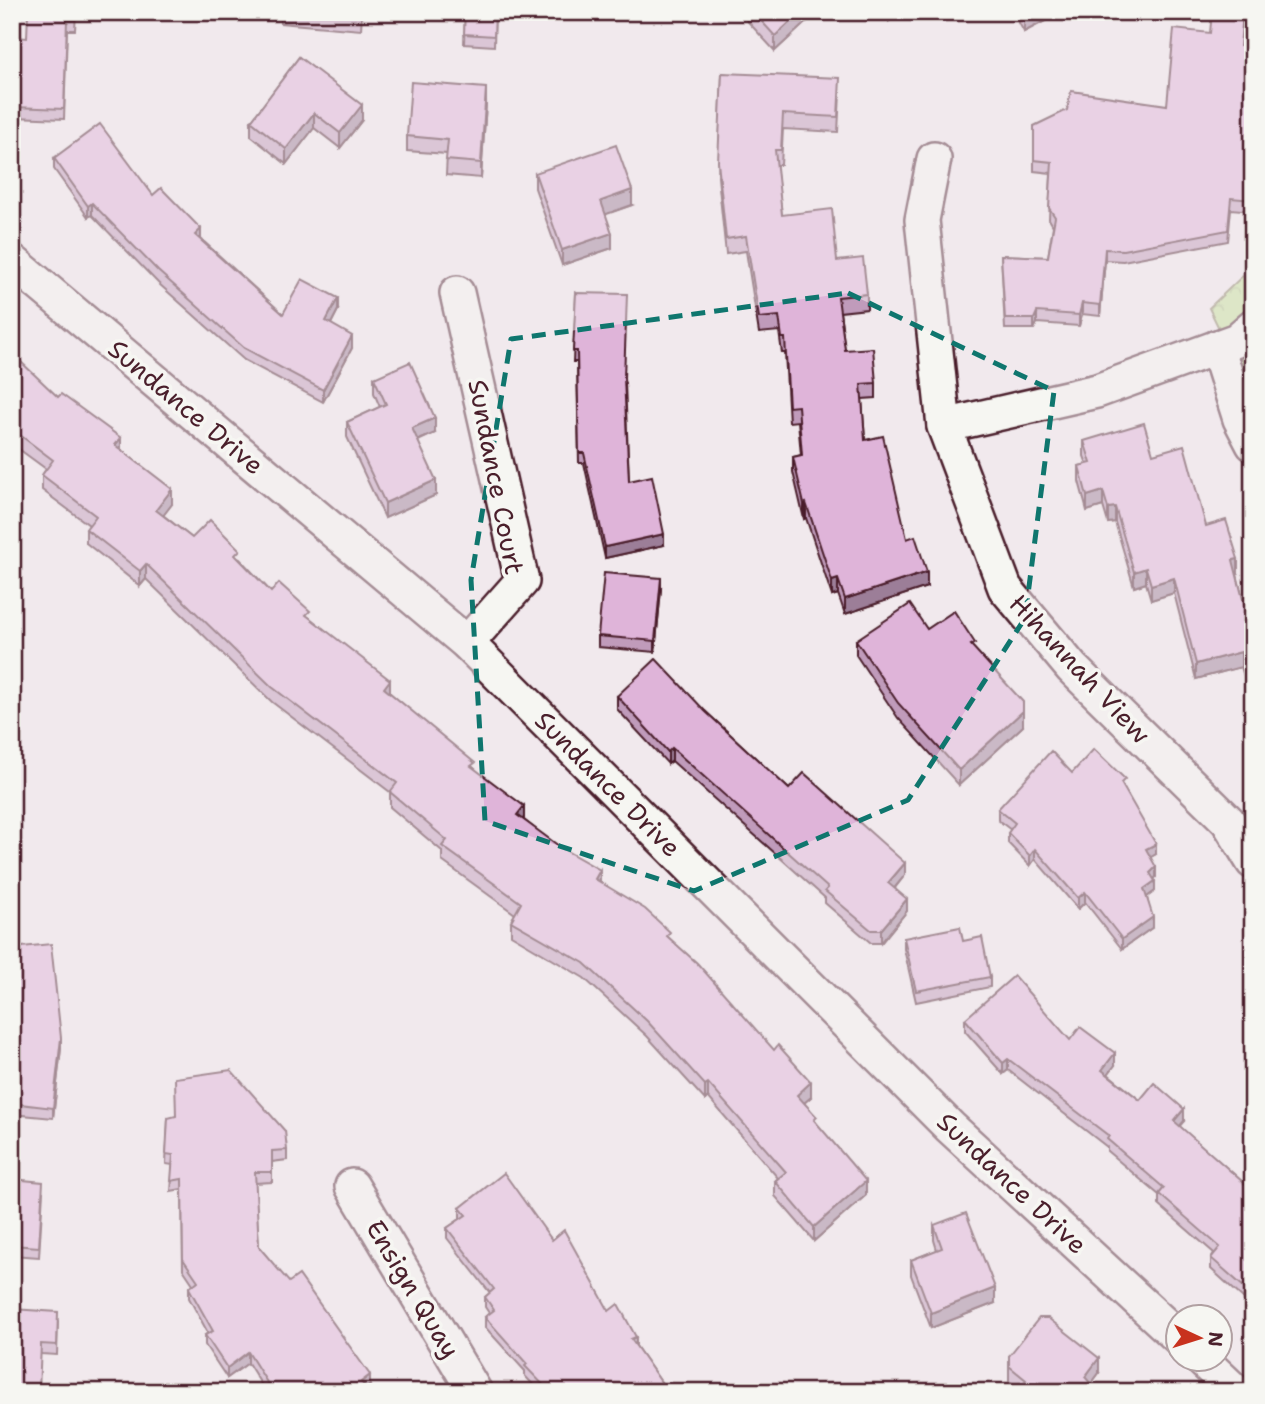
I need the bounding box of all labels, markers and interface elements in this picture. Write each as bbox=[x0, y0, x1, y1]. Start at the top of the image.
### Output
street label: Sundance Drive bbox=[101, 331, 272, 482]
street label: Sundance Court bbox=[460, 376, 533, 577]
street label: Hihannah View bbox=[1002, 586, 1159, 751]
street label: Sundance Drive bbox=[528, 703, 689, 864]
street label: Sundance Drive bbox=[930, 1104, 1095, 1261]
street label: Ensign Quay bbox=[358, 1213, 469, 1364]
north arrow bbox=[1164, 1302, 1234, 1372]
text: N bbox=[1202, 1331, 1228, 1348]

